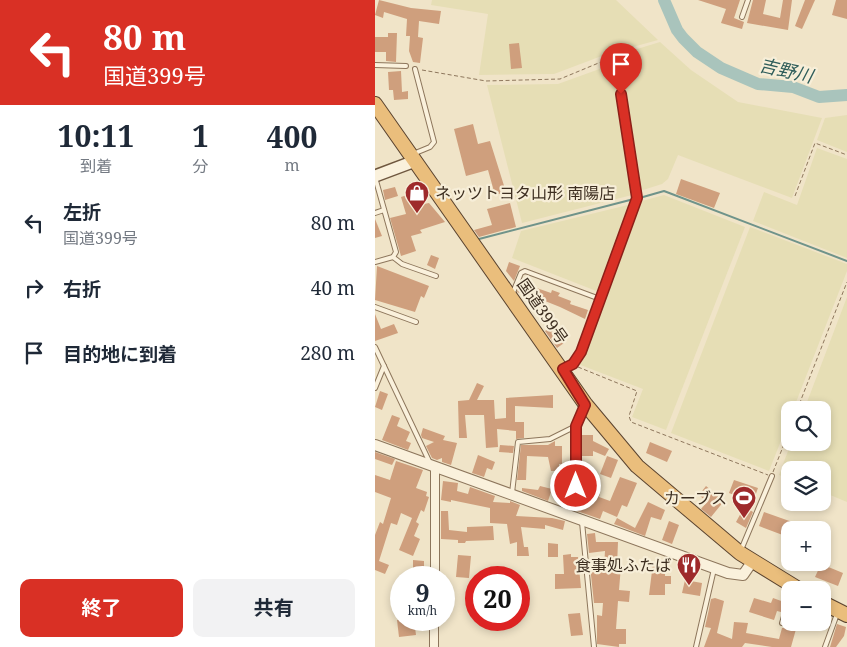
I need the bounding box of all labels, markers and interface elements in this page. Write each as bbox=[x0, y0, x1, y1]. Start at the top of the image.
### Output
text: 80 m bbox=[103, 13, 186, 60]
icon: left bbox=[20, 20, 85, 85]
pin bbox=[600, 43, 642, 94]
icon: arrive bbox=[607, 50, 635, 78]
water label: 吉野川 bbox=[757, 52, 817, 88]
text: 国道399号 bbox=[103, 60, 206, 90]
text: 10:11 bbox=[58, 115, 134, 156]
text: 1 bbox=[192, 115, 209, 156]
text: 400 bbox=[267, 116, 317, 157]
text: m bbox=[284, 154, 300, 176]
text: 到着 bbox=[80, 155, 112, 177]
text: 分 bbox=[193, 155, 209, 177]
shop icon: ネッツトヨタ山形 南陽店 bbox=[404, 180, 430, 214]
place label: ネッツトヨタ山形 南陽店 bbox=[435, 182, 615, 204]
text: 左折 bbox=[63, 199, 101, 225]
icon: left bbox=[20, 209, 48, 237]
text: 80 m bbox=[311, 210, 355, 236]
text: 国道399号 bbox=[63, 227, 138, 249]
icon: right bbox=[20, 274, 48, 302]
street label: 国道399号 bbox=[513, 274, 573, 348]
text: 40 m bbox=[311, 275, 355, 301]
text: 右折 bbox=[63, 276, 101, 302]
icon: arrive bbox=[20, 339, 48, 367]
text: 280 m bbox=[300, 340, 355, 366]
text: 目的地に到着 bbox=[63, 341, 177, 367]
map controls bbox=[781, 401, 831, 631]
button: search bbox=[781, 401, 831, 451]
position arrow bbox=[549, 459, 601, 511]
button: layers bbox=[781, 461, 831, 511]
sports icon: カーブス bbox=[731, 485, 757, 519]
place label: カーブス bbox=[664, 487, 727, 509]
button: + bbox=[781, 521, 831, 571]
restaurant icon: 食事処ふたば bbox=[676, 552, 702, 586]
place label: 食事処ふたば bbox=[575, 554, 671, 576]
speed limit sign: 20 bbox=[465, 566, 530, 631]
text: 9 bbox=[415, 575, 430, 609]
button: 終了 bbox=[20, 579, 183, 637]
button: 共有 bbox=[193, 579, 355, 637]
button: − bbox=[781, 581, 831, 631]
text: km/h bbox=[408, 602, 437, 619]

